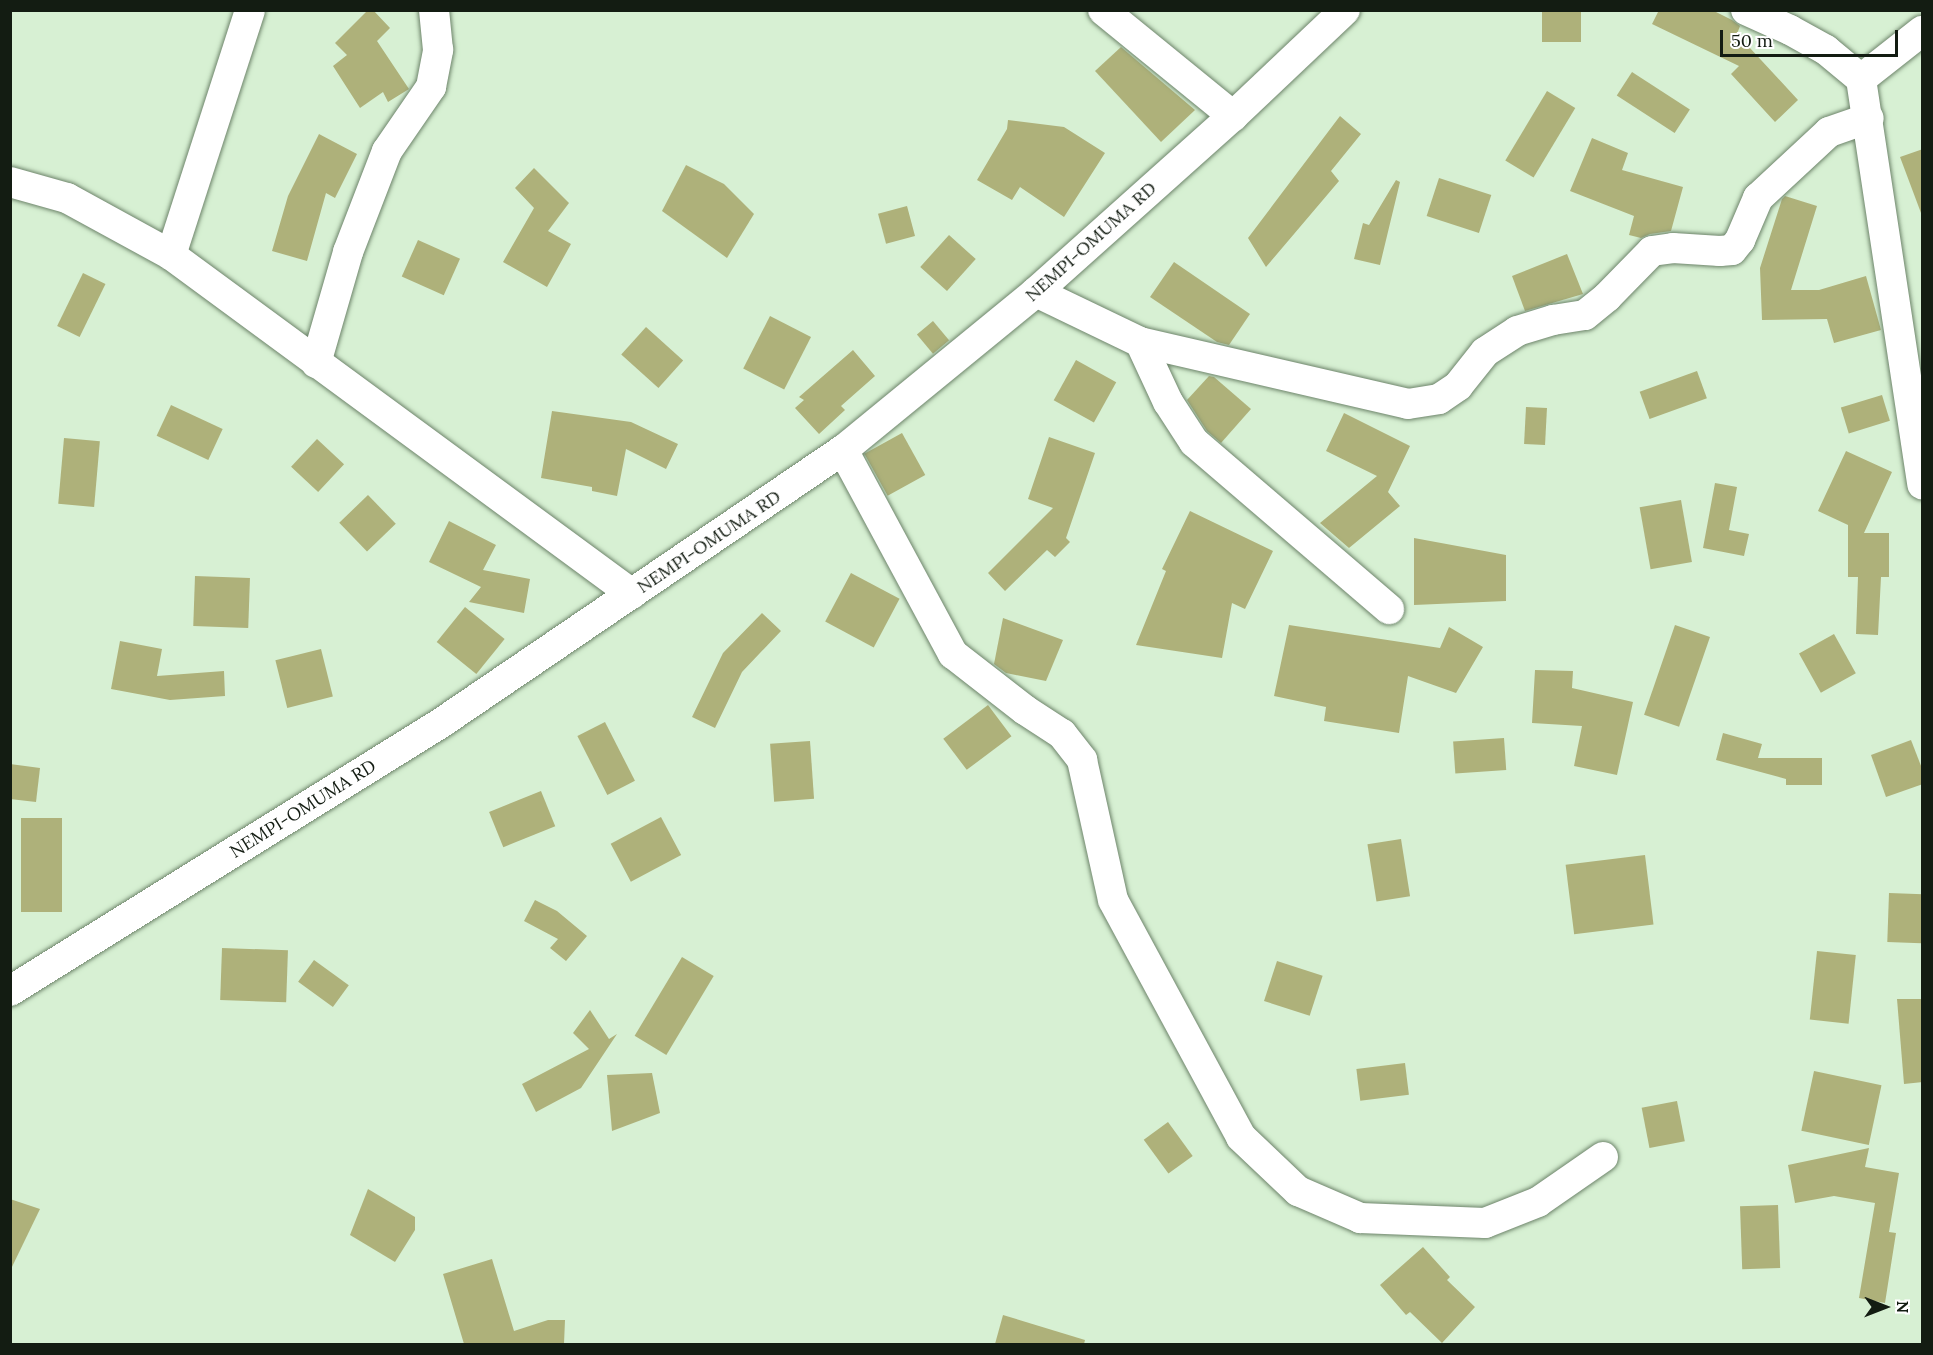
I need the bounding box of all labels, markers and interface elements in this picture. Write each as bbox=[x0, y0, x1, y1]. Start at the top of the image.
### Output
scale bar bbox=[1723, 18, 1902, 56]
text: 50 m bbox=[1731, 29, 1773, 52]
street label: NEMPI-OMUMA RD bbox=[1021, 178, 1161, 306]
street label: NEMPI-OMUMA RD bbox=[633, 486, 785, 598]
street label: NEMPI-OMUMA RD bbox=[226, 755, 380, 863]
north arrow bbox=[1855, 1277, 1915, 1337]
text: N bbox=[1893, 1301, 1913, 1313]

